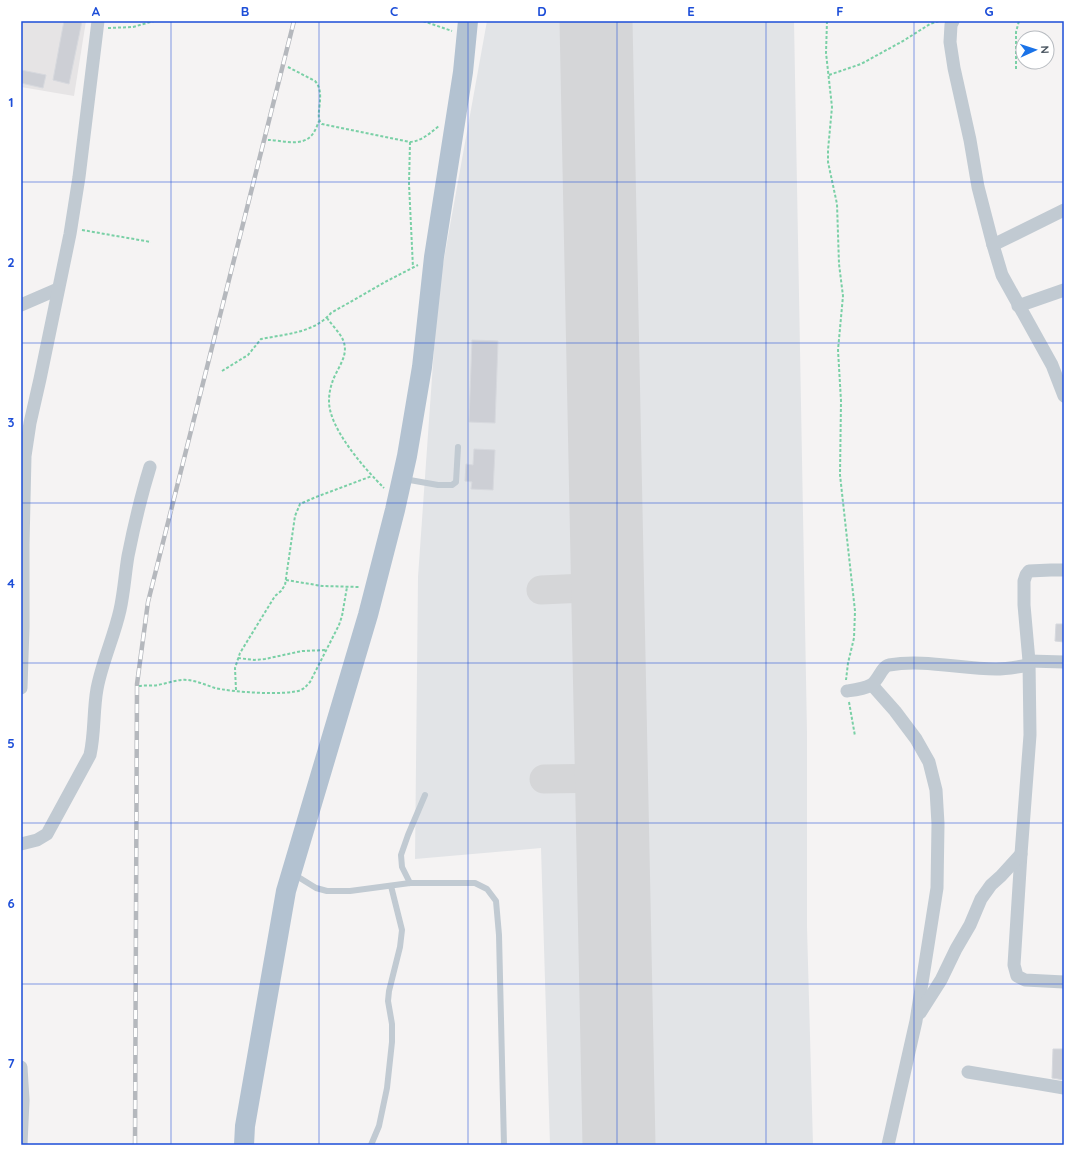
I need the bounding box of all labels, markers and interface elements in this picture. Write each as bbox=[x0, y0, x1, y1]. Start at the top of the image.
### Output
text: A bbox=[92, 3, 101, 19]
text: B bbox=[241, 3, 249, 19]
text: C bbox=[390, 3, 398, 19]
text: D bbox=[537, 3, 547, 19]
text: E bbox=[687, 3, 695, 19]
text: F bbox=[836, 3, 844, 19]
text: G bbox=[984, 3, 994, 19]
north arrow bbox=[1015, 30, 1055, 70]
text: N bbox=[1038, 45, 1052, 54]
text: 1 bbox=[8, 94, 14, 110]
text: 2 bbox=[7, 254, 15, 270]
text: 3 bbox=[8, 414, 15, 430]
text: 4 bbox=[7, 575, 15, 591]
text: 5 bbox=[7, 735, 15, 751]
text: 6 bbox=[7, 895, 15, 911]
text: 7 bbox=[7, 1055, 15, 1071]

